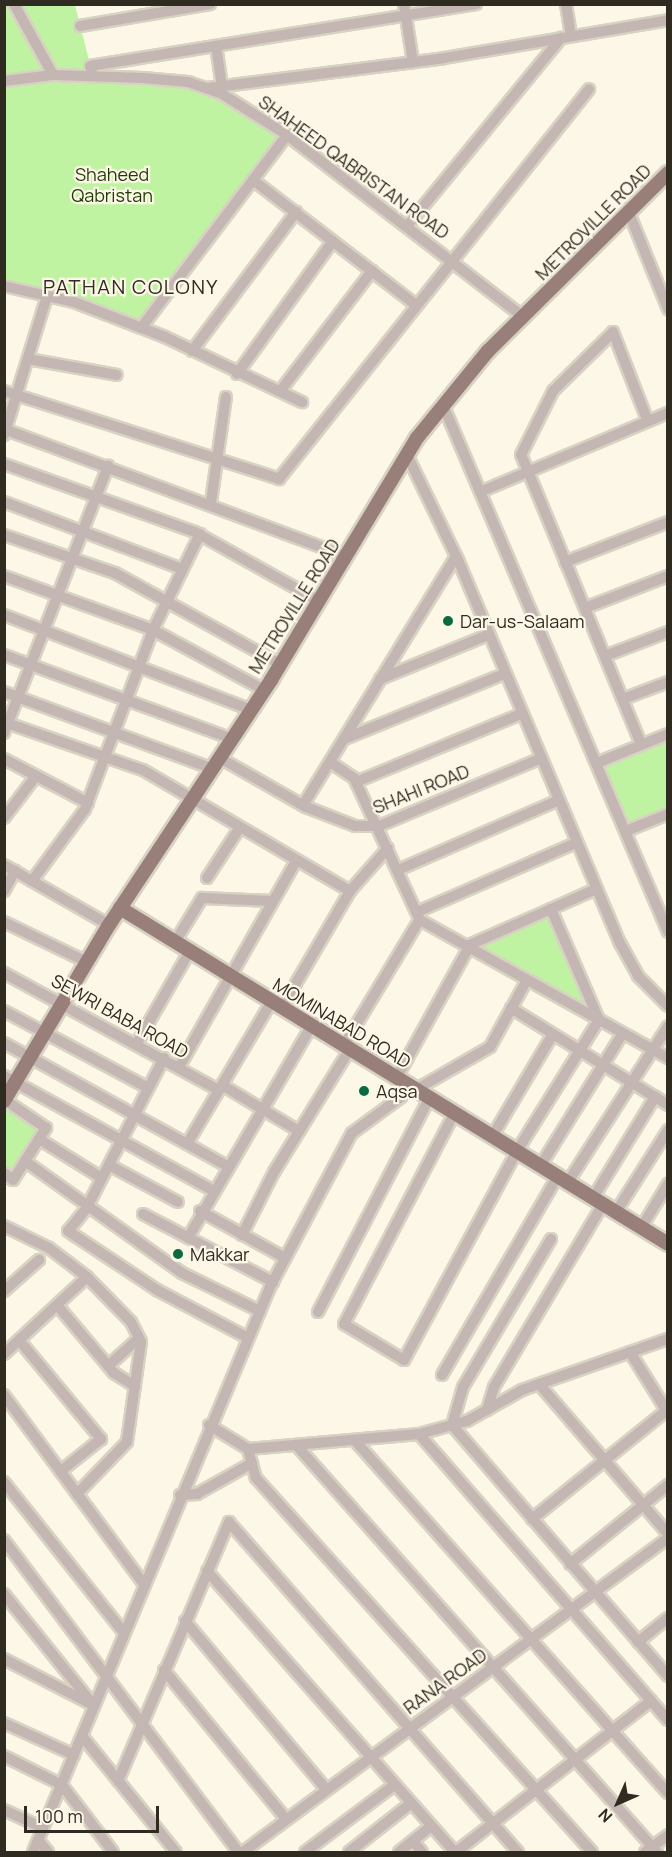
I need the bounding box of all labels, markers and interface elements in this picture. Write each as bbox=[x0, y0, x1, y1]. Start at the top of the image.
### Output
street label: SHAHEED QABRISTAN ROAD bbox=[254, 91, 454, 243]
street label: METROVILLE ROAD bbox=[531, 160, 655, 284]
park label: Shaheed Qabristan bbox=[71, 164, 153, 207]
district label: PATHAN COLONY bbox=[43, 274, 219, 298]
street label: METROVILLE ROAD bbox=[244, 535, 344, 677]
place label: Dar-us-Salaam bbox=[460, 610, 584, 632]
marker: Dar-us-Salaam bbox=[441, 614, 455, 628]
street label: SHAHI ROAD bbox=[369, 760, 473, 818]
street label: SEWRI BABA ROAD bbox=[48, 969, 192, 1063]
street label: MOMINABAD ROAD bbox=[269, 973, 415, 1073]
place label: Aqsa bbox=[376, 1080, 418, 1102]
marker: Aqsa bbox=[357, 1084, 371, 1098]
place label: Makkar bbox=[190, 1243, 249, 1265]
marker: Makkar bbox=[171, 1247, 185, 1261]
street label: RANA ROAD bbox=[399, 1644, 491, 1718]
north arrow bbox=[588, 1773, 648, 1833]
scale bar bbox=[27, 1794, 162, 1832]
text: 100 m bbox=[35, 1804, 83, 1828]
text: N bbox=[593, 1804, 617, 1828]

